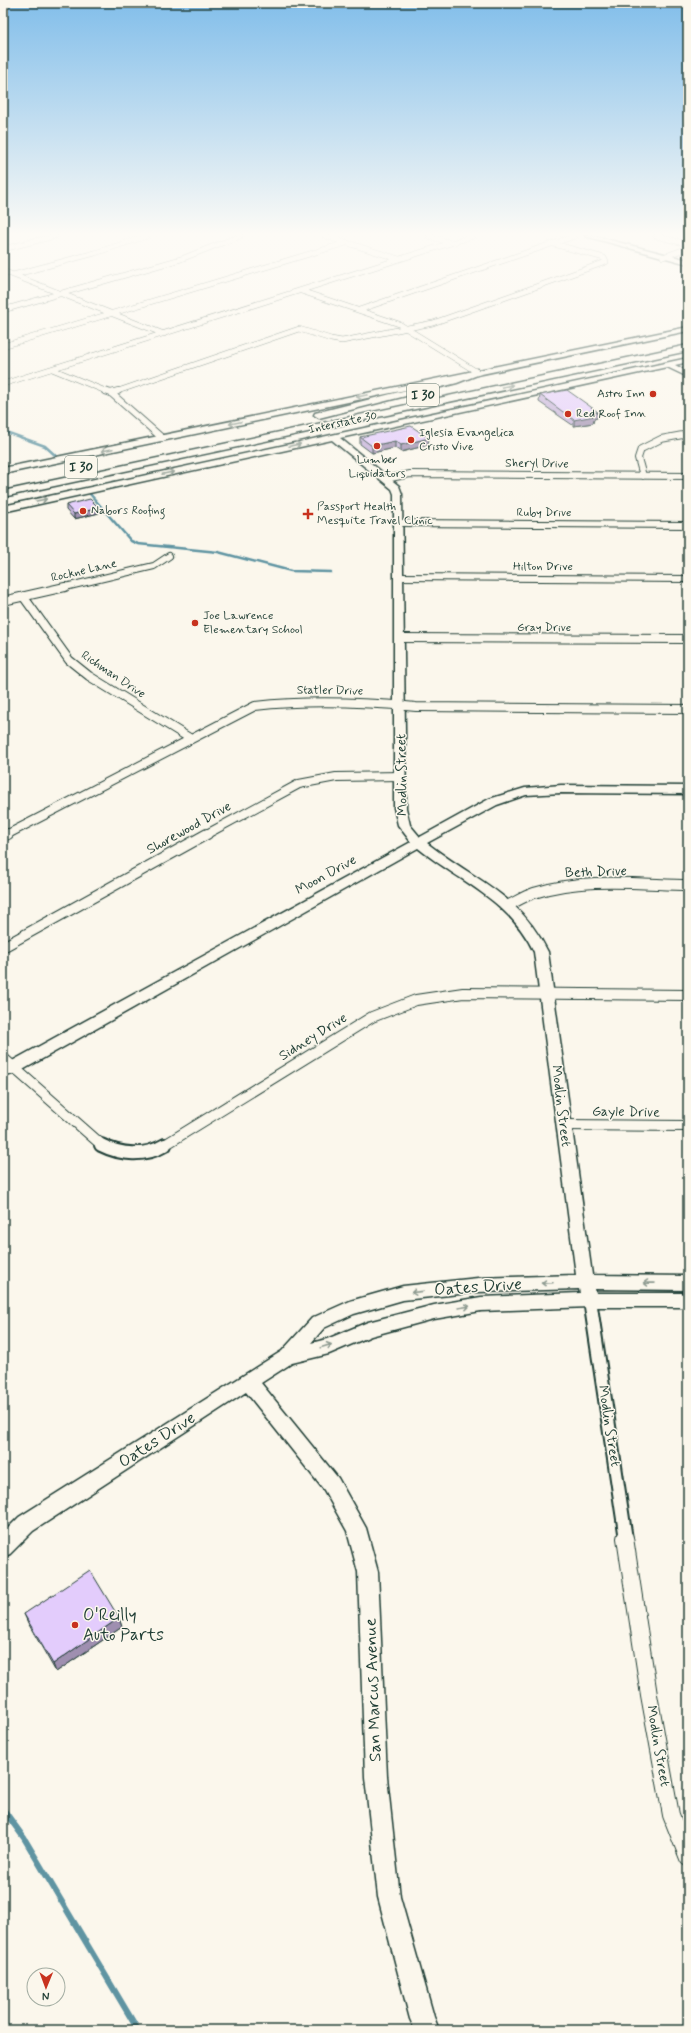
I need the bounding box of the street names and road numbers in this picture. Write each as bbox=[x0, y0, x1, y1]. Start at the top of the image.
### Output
road number: I 30 bbox=[407, 384, 439, 406]
street label: Interstate 30 bbox=[307, 408, 379, 438]
street label: Sheryl Drive bbox=[505, 455, 569, 473]
road number: I 30 bbox=[65, 456, 97, 478]
street label: Ruby Drive bbox=[517, 505, 571, 521]
street label: Rockne Lane bbox=[50, 556, 119, 586]
street label: Hilton Drive bbox=[513, 559, 573, 575]
street label: Gray Drive bbox=[517, 620, 571, 636]
street label: Richman Drive bbox=[78, 648, 148, 702]
street label: Statler Drive bbox=[297, 682, 363, 700]
street label: Modlin Street bbox=[392, 734, 412, 816]
street label: Shorewood Drive bbox=[143, 797, 235, 859]
street label: Moon Drive bbox=[292, 851, 360, 899]
street label: Beth Drive bbox=[565, 862, 627, 882]
street label: Sidney Drive bbox=[275, 1009, 351, 1065]
street label: Modlin Street bbox=[547, 1064, 575, 1148]
street label: Gayle Drive bbox=[592, 1102, 660, 1122]
street label: Oates Drive bbox=[433, 1273, 523, 1301]
street label: Modlin Street bbox=[594, 1384, 624, 1468]
street label: Oates Drive bbox=[114, 1407, 200, 1473]
street label: San Marcus Avenue bbox=[359, 1618, 387, 1762]
street label: Modlin Street bbox=[642, 1704, 674, 1788]

